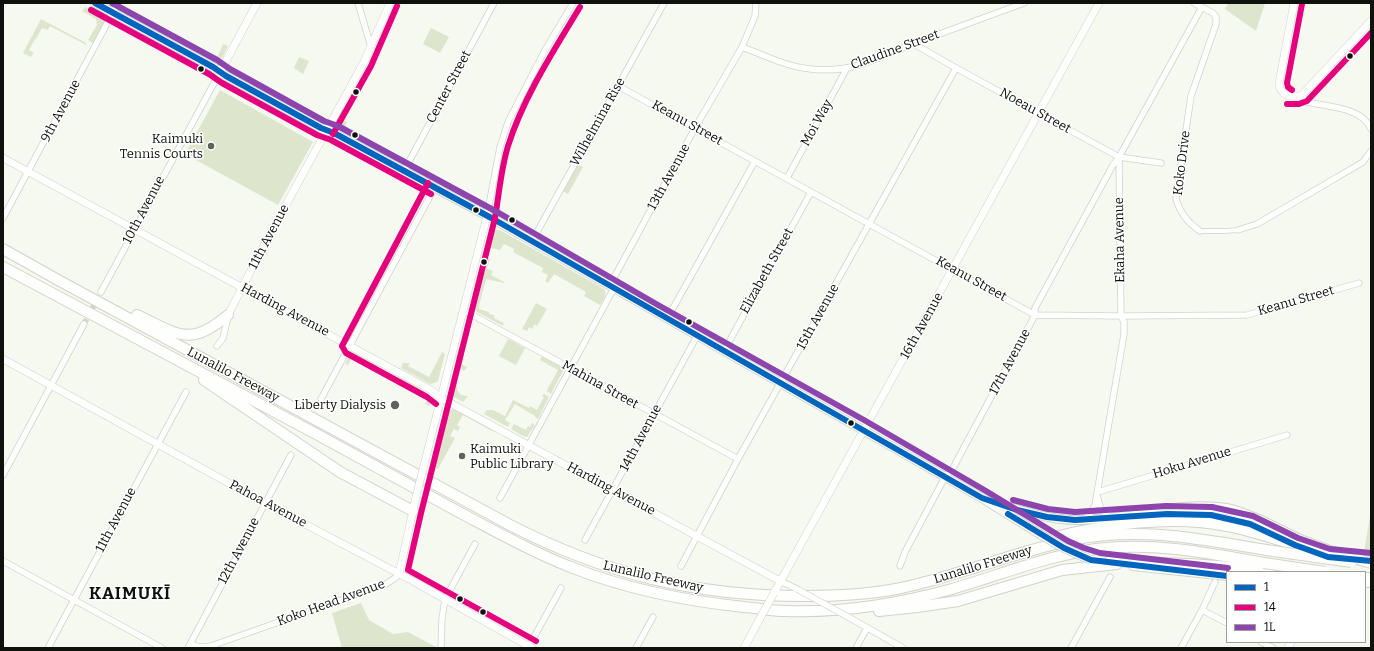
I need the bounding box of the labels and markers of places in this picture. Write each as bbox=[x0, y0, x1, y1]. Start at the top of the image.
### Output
unlabelled marker bbox=[1345, 51, 1355, 61]
unlabelled marker bbox=[196, 64, 206, 74]
unlabelled marker bbox=[351, 87, 361, 97]
unlabelled marker bbox=[350, 130, 360, 140]
place label: Kaimuki Tennis Courts bbox=[120, 131, 203, 162]
marker: Kaimuki Tennis Courts bbox=[206, 141, 216, 151]
unlabelled marker bbox=[471, 205, 481, 215]
unlabelled marker bbox=[507, 215, 517, 225]
unlabelled marker bbox=[479, 257, 489, 267]
unlabelled marker bbox=[684, 317, 694, 327]
place label: Liberty Dialysis bbox=[294, 397, 386, 413]
marker: Liberty Dialysis bbox=[389, 399, 401, 411]
unlabelled marker bbox=[846, 418, 856, 428]
place label: Kaimuki Public Library bbox=[470, 441, 554, 472]
marker: Kaimuki Public Library bbox=[457, 451, 467, 461]
unlabelled marker bbox=[455, 594, 465, 604]
unlabelled marker bbox=[478, 607, 488, 617]

